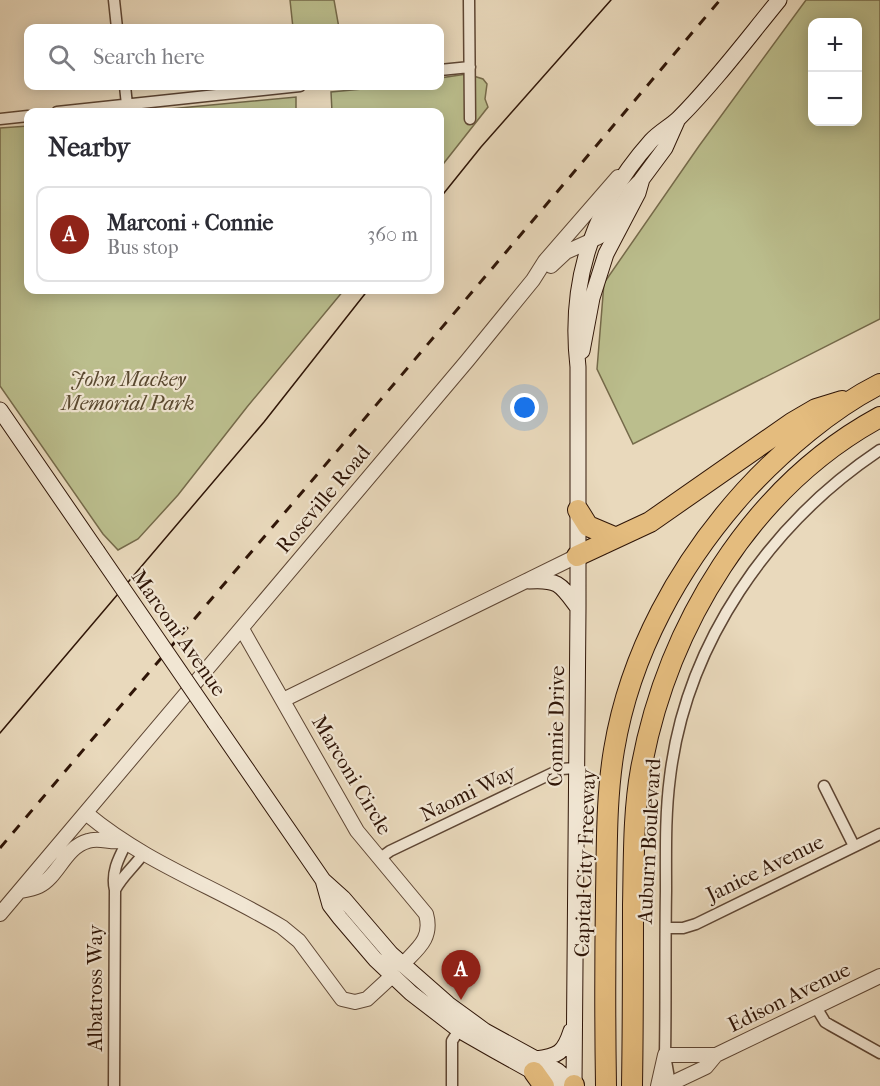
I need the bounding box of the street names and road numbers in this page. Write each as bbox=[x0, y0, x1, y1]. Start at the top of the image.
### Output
street label: Roseville Road bbox=[271, 440, 375, 558]
street label: Marconi Avenue bbox=[127, 565, 231, 701]
street label: Connie Drive bbox=[543, 665, 569, 787]
street label: Marconi Circle bbox=[307, 711, 397, 839]
street label: Auburn Boulevard bbox=[633, 757, 665, 925]
street label: Naomi Way bbox=[416, 759, 521, 827]
street label: Capital City Freeway bbox=[570, 768, 600, 958]
street label: Janice Avenue bbox=[701, 829, 827, 908]
street label: Albatross Way bbox=[83, 924, 107, 1052]
street label: Edison Avenue bbox=[724, 957, 854, 1037]

